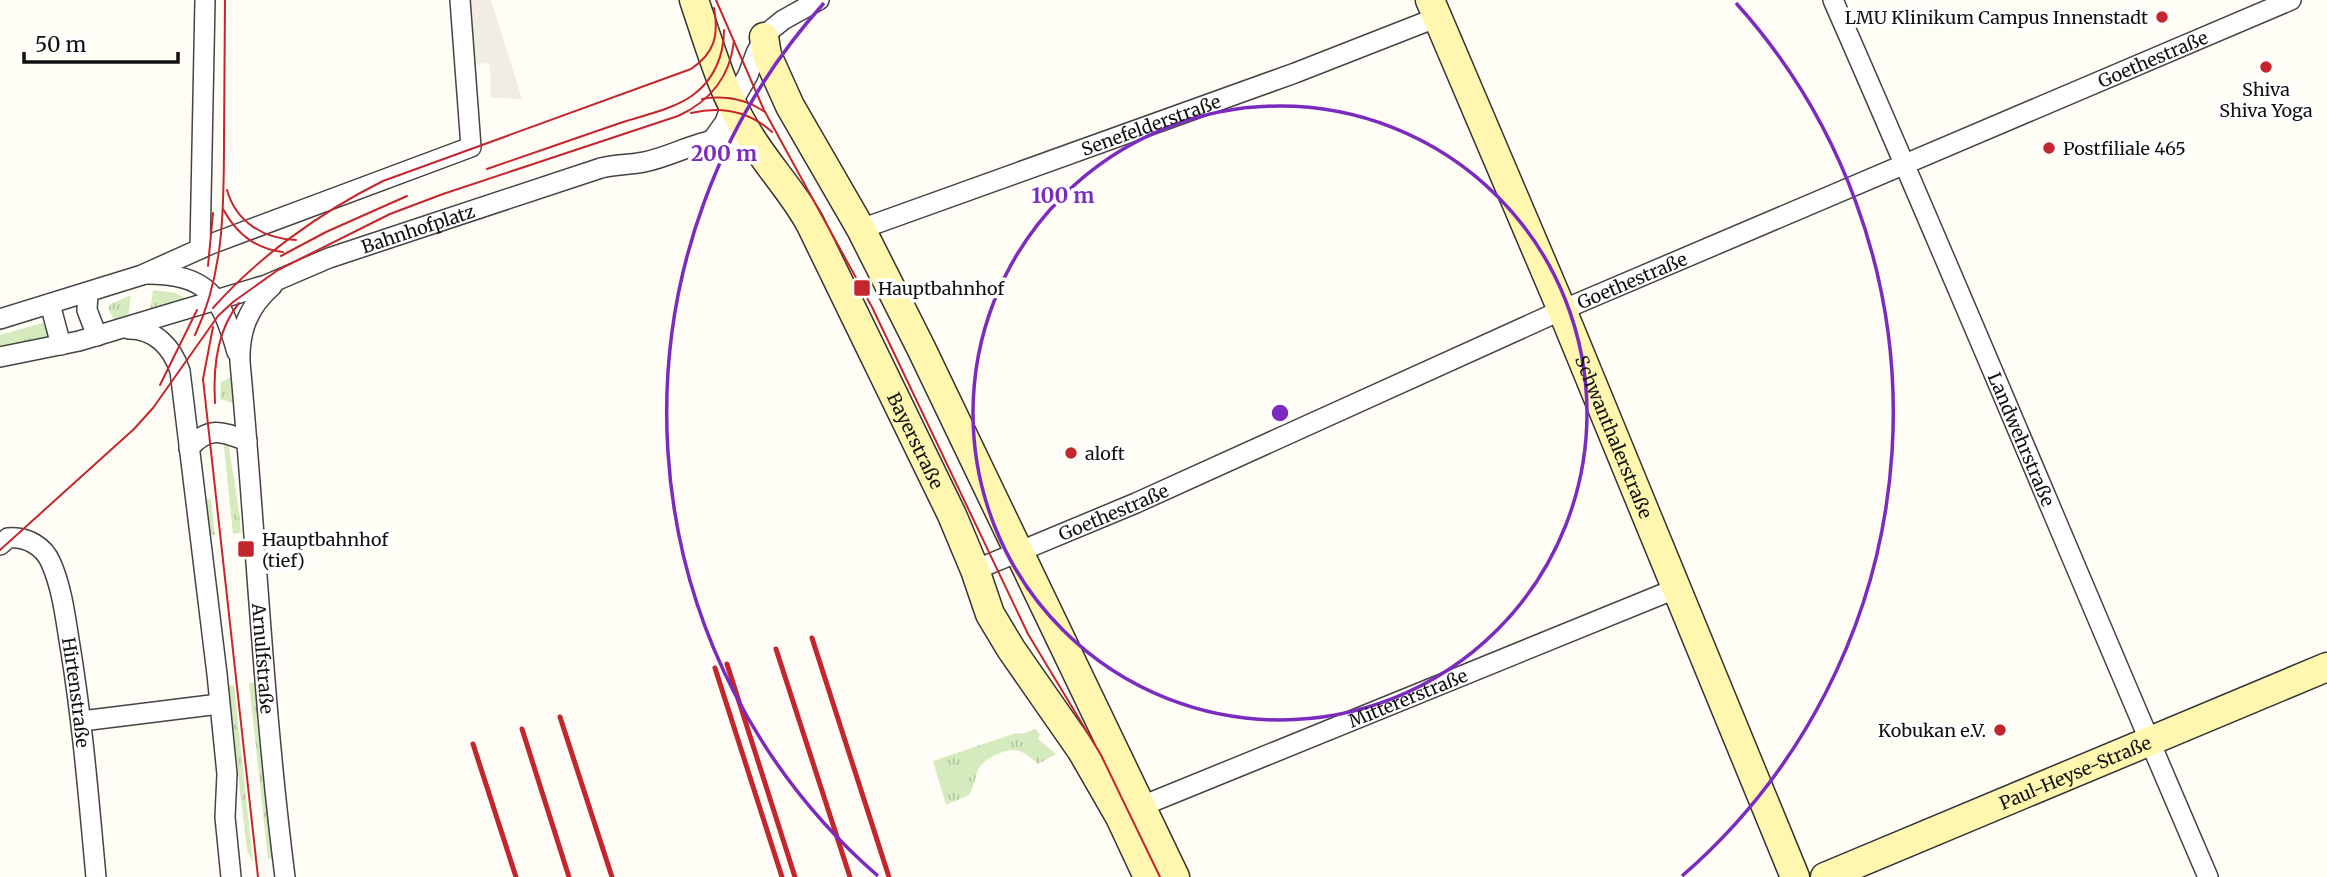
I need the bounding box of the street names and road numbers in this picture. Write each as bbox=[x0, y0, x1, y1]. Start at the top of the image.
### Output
street label: Goethestraße bbox=[2094, 25, 2211, 92]
street label: Senefelderstraße bbox=[1078, 89, 1224, 160]
street label: Bahnhofplatz bbox=[358, 199, 478, 258]
street label: Goethestraße bbox=[1573, 247, 1690, 314]
street label: Schwanthalerstraße bbox=[1570, 352, 1658, 522]
street label: Landwehrstraße bbox=[1983, 369, 2060, 510]
street label: Bayerstraße bbox=[883, 388, 949, 492]
street label: Goethestraße bbox=[1055, 478, 1172, 545]
street label: Arnulfstraße bbox=[247, 601, 279, 715]
street label: Hirtenstraße bbox=[57, 635, 95, 749]
street label: Mittererstraße bbox=[1345, 663, 1471, 732]
street label: Paul-Heyse-Straße bbox=[1996, 730, 2154, 814]

